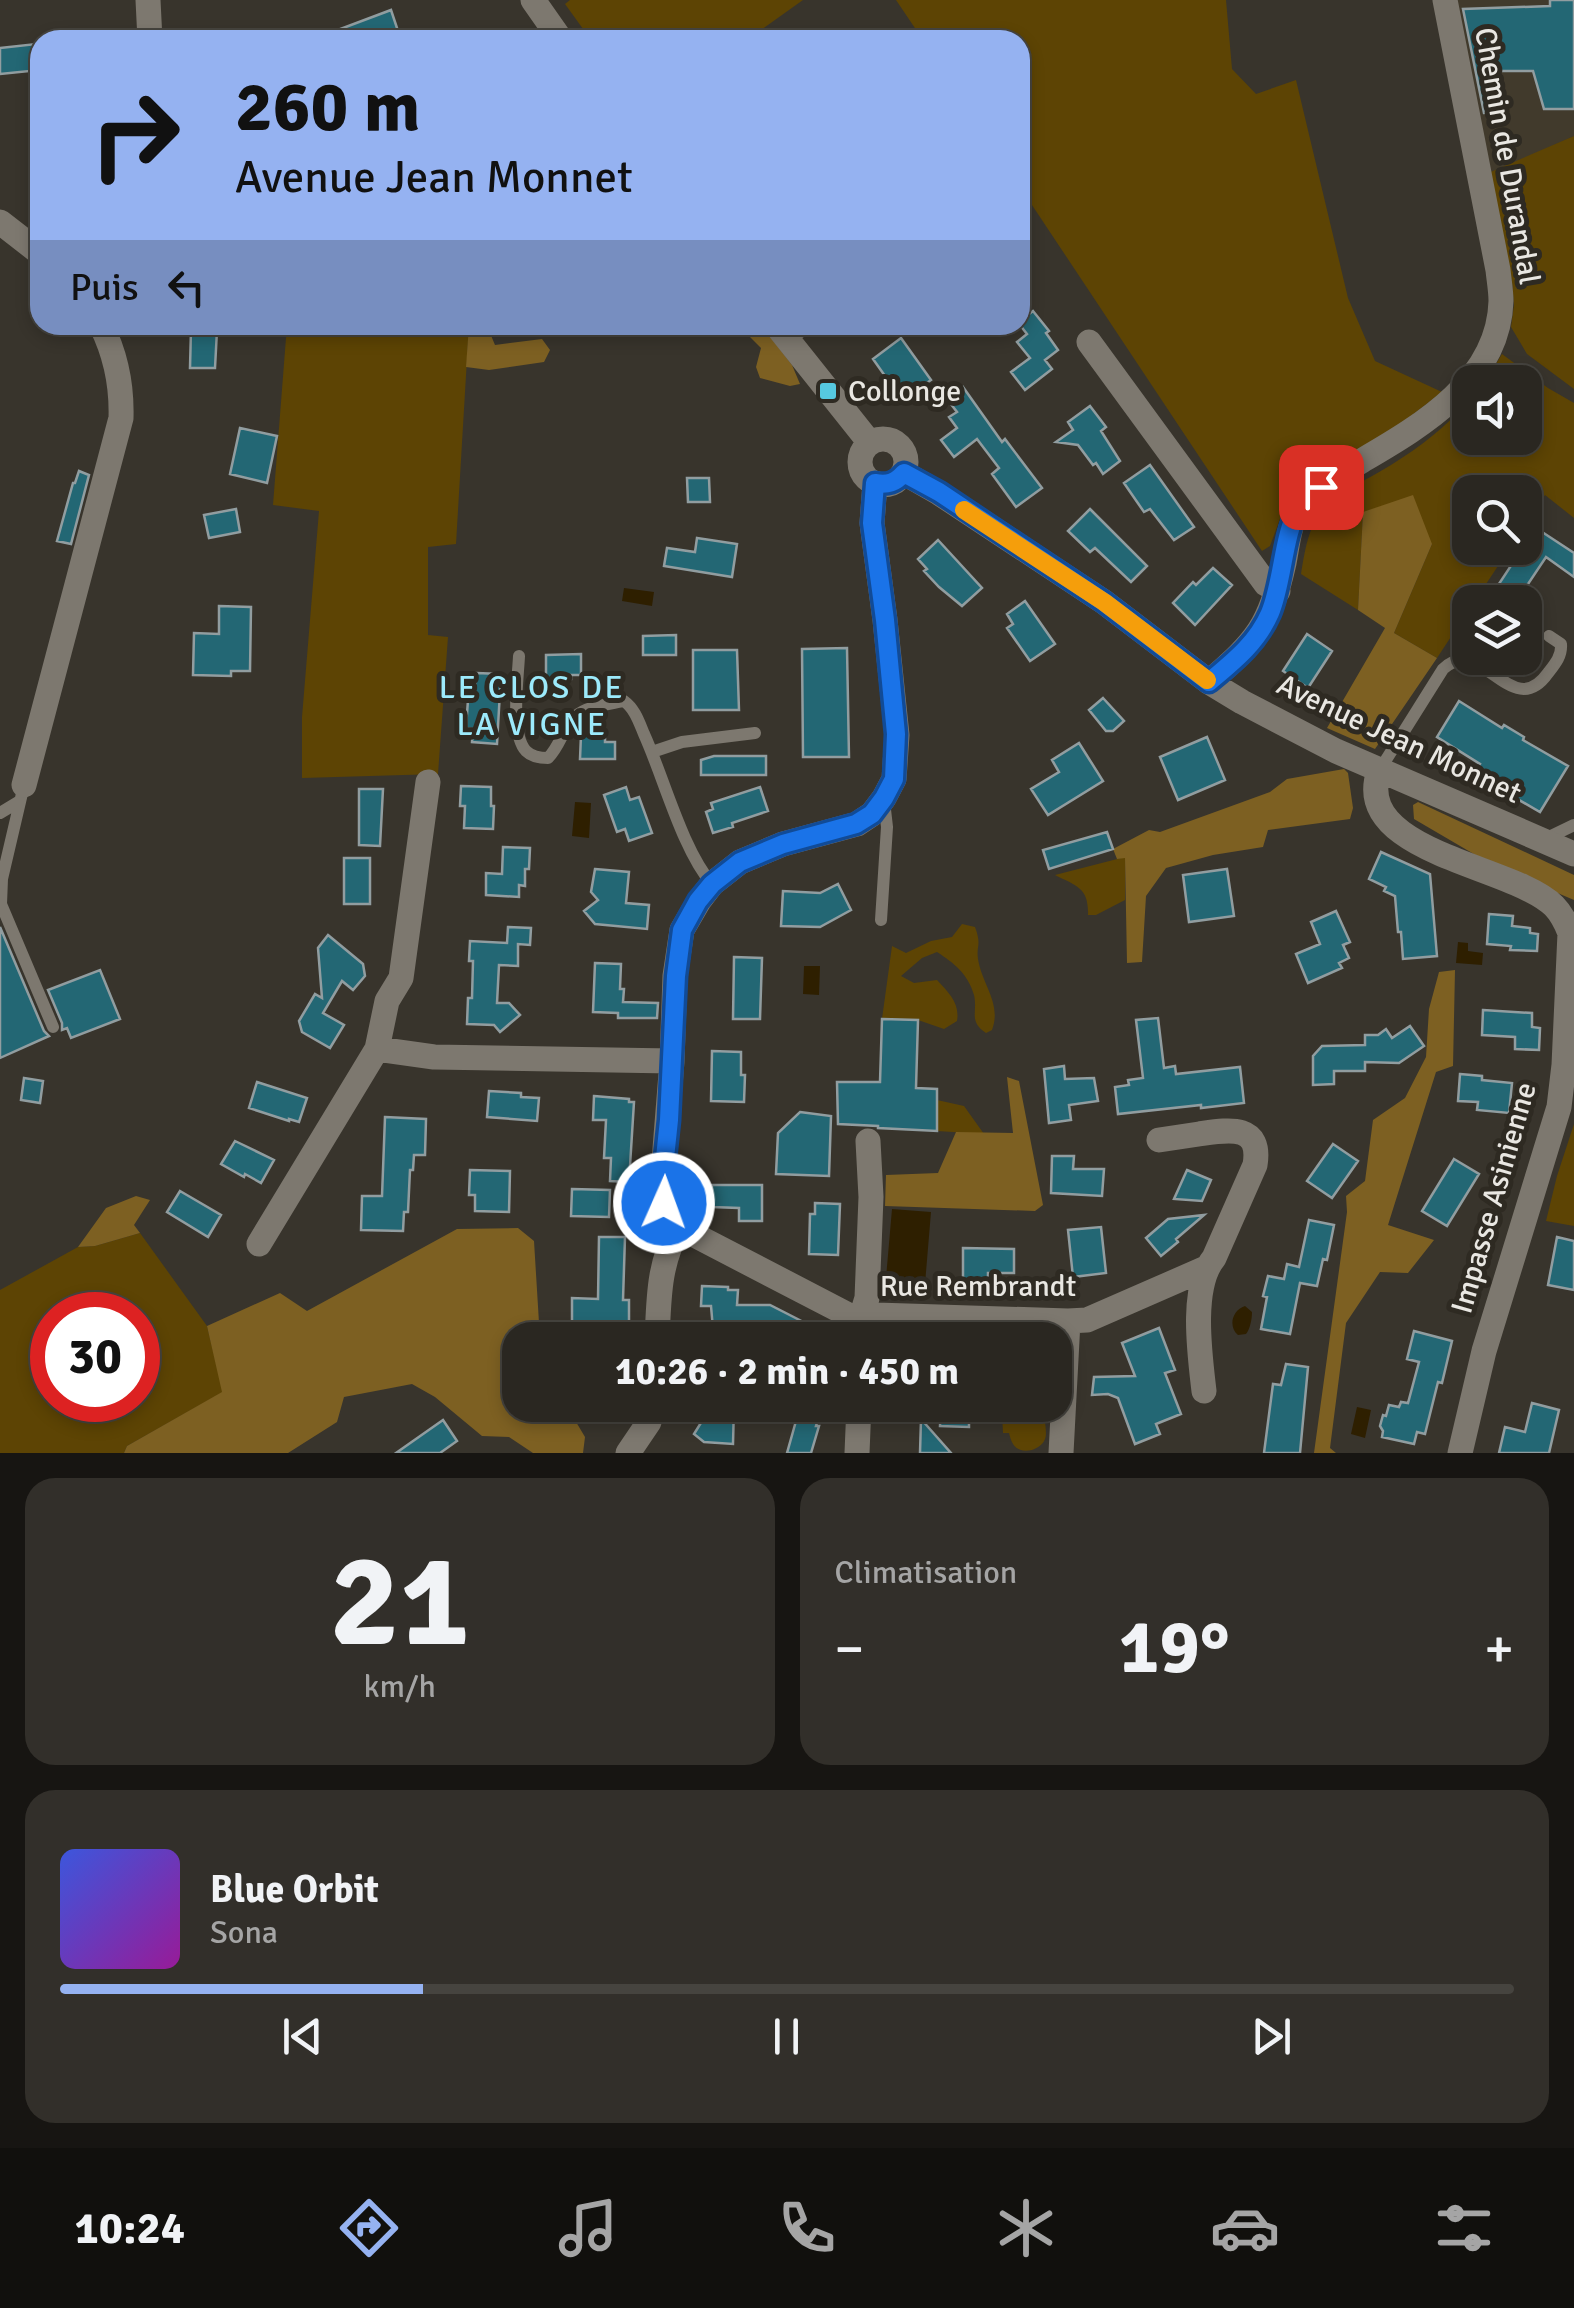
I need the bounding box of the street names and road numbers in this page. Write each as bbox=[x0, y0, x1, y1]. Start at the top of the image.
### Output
street label: Chemin de Durandal bbox=[1466, 25, 1548, 287]
street label: Avenue Jean Monnet bbox=[1271, 666, 1527, 812]
street label: Impasse Asinienne bbox=[1443, 1078, 1545, 1318]
street label: Rue Rembrandt bbox=[880, 1268, 1076, 1305]

